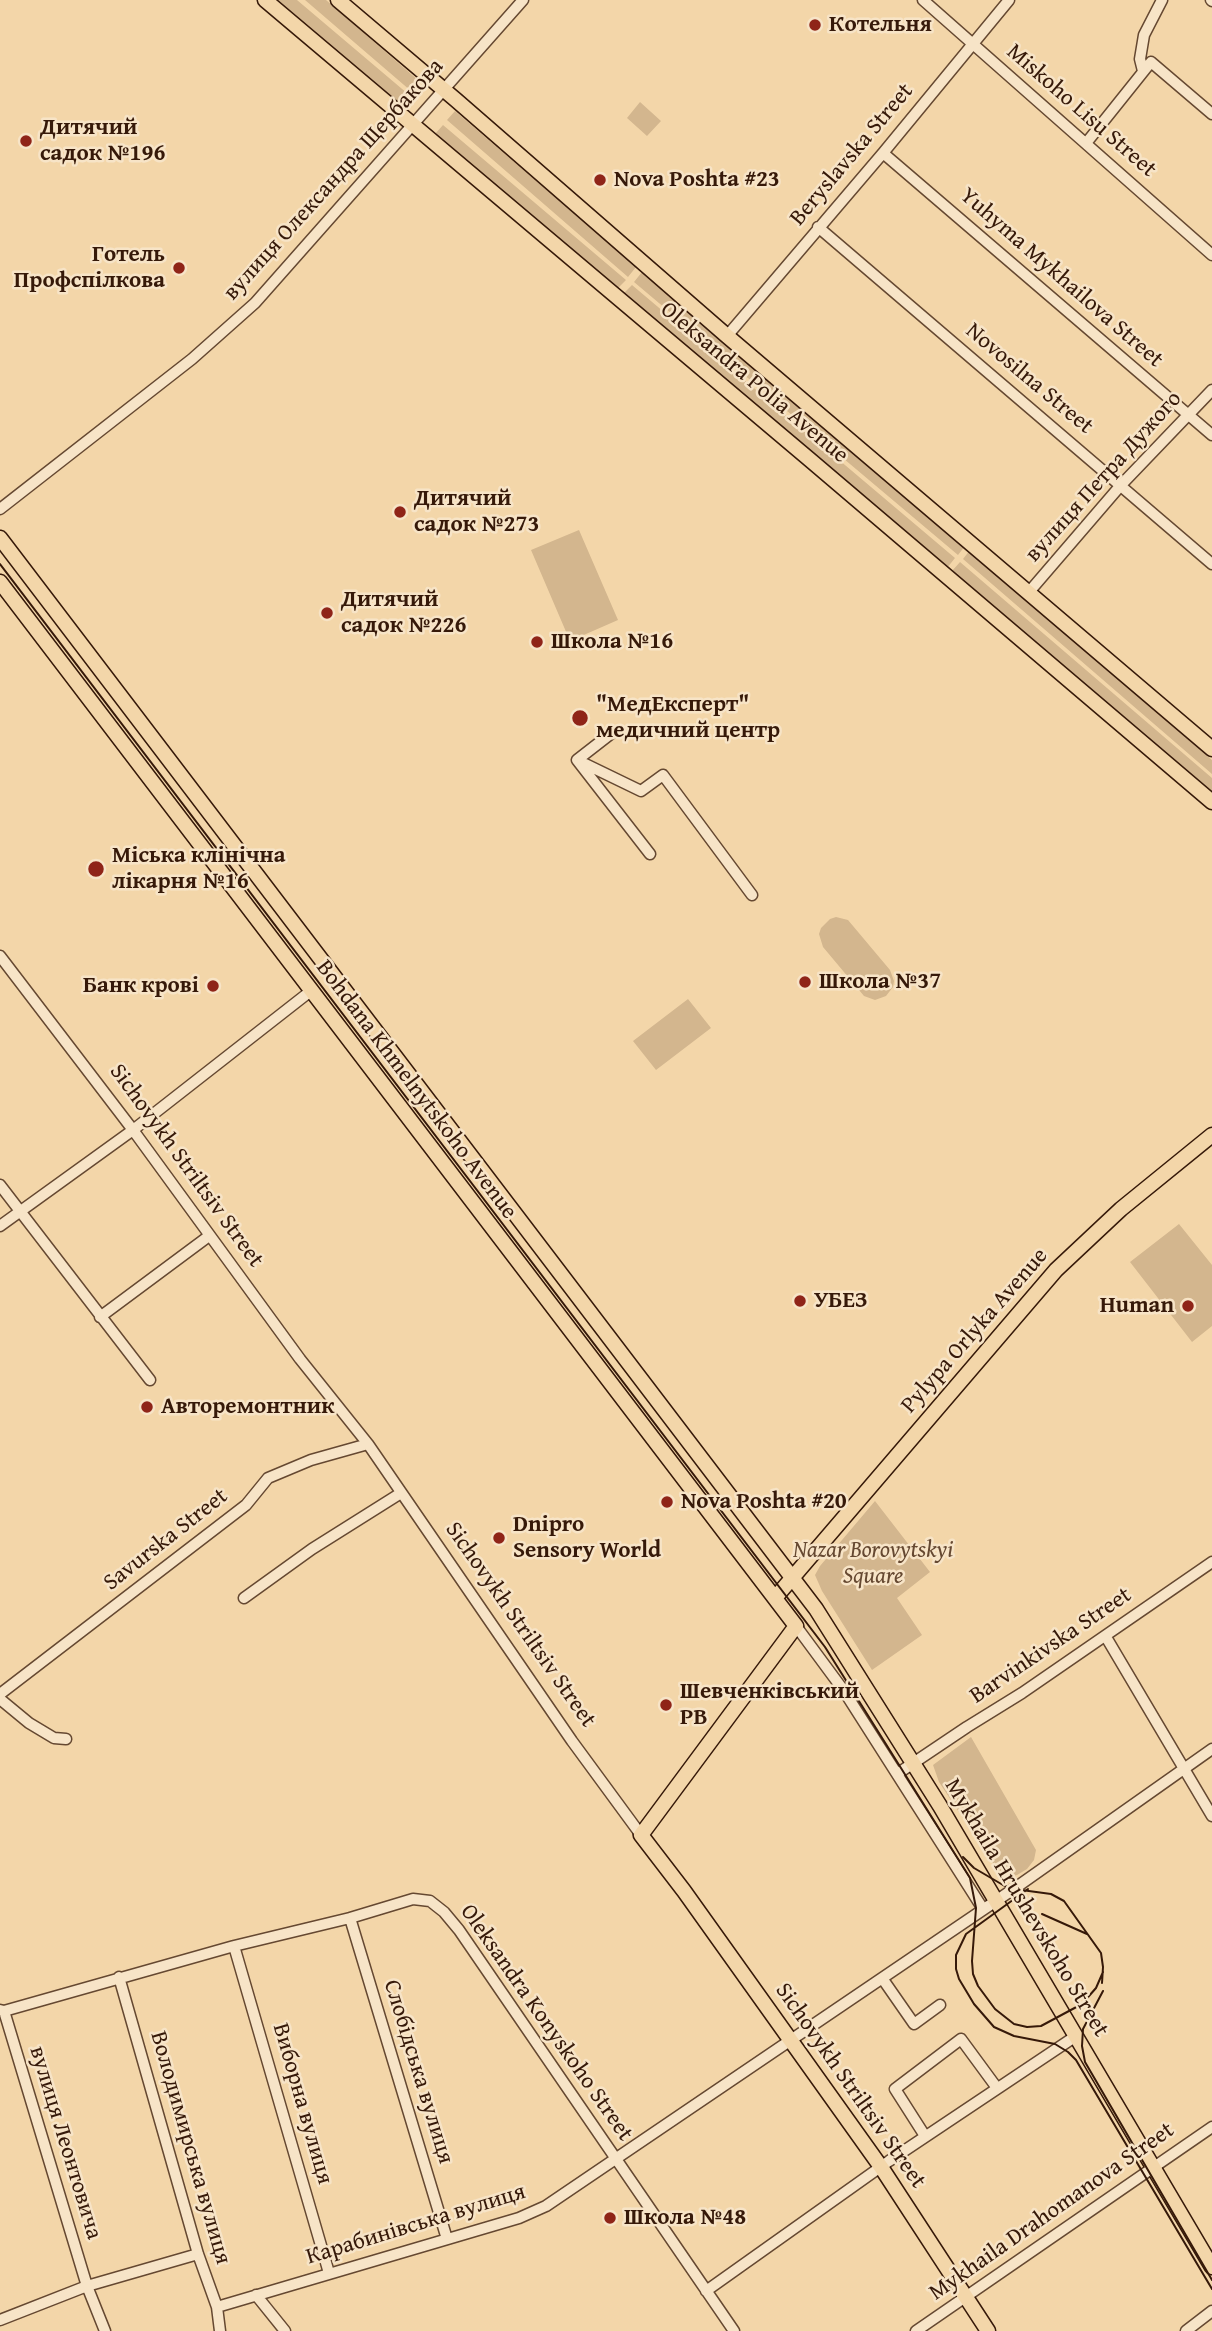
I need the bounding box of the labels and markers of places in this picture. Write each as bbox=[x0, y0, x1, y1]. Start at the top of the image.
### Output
place label: Котельня bbox=[829, 11, 932, 39]
marker: Котельня bbox=[807, 17, 823, 33]
place label: Дитячий садок №196 bbox=[40, 114, 165, 168]
marker: Дитячий садок №196 bbox=[18, 133, 34, 149]
place label: Nova Poshta #23 bbox=[614, 166, 780, 194]
marker: Nova Poshta #23 bbox=[592, 172, 608, 188]
place label: Готель Профспілкова bbox=[14, 241, 165, 295]
marker: Готель Профспілкова bbox=[171, 260, 187, 276]
place label: Дитячий садок №273 bbox=[414, 485, 539, 539]
marker: Дитячий садок №273 bbox=[392, 504, 408, 520]
place label: Дитячий садок №226 bbox=[341, 586, 466, 640]
marker: Дитячий садок №226 bbox=[319, 605, 335, 621]
place label: Школа №16 bbox=[551, 628, 673, 656]
marker: Школа №16 bbox=[529, 634, 545, 650]
place label: "МедЕксперт" медичний центр bbox=[596, 691, 780, 745]
marker: "МедЕксперт" медичний центр bbox=[570, 708, 590, 728]
place label: Міська клінічна лікарня №16 bbox=[112, 842, 285, 896]
marker: Міська клінічна лікарня №16 bbox=[86, 859, 106, 879]
place label: Школа №37 bbox=[819, 968, 941, 996]
place label: Банк крові bbox=[83, 972, 199, 1000]
marker: Школа №37 bbox=[797, 974, 813, 990]
marker: Банк крові bbox=[205, 978, 221, 994]
place label: УБЕЗ bbox=[814, 1287, 868, 1315]
place label: Human bbox=[1100, 1292, 1174, 1320]
marker: УБЕЗ bbox=[792, 1293, 808, 1309]
marker: Human bbox=[1180, 1298, 1196, 1314]
place label: Авторемонтник bbox=[161, 1393, 334, 1421]
marker: Авторемонтник bbox=[139, 1399, 155, 1415]
place label: Nova Poshta #20 bbox=[681, 1488, 847, 1516]
marker: Nova Poshta #20 bbox=[659, 1494, 675, 1510]
place label: Dnipro Sensory World bbox=[513, 1511, 661, 1565]
marker: Dnipro Sensory World bbox=[491, 1530, 507, 1546]
place label: Шевченківський РВ bbox=[680, 1678, 859, 1732]
marker: Шевченківський РВ bbox=[658, 1697, 674, 1713]
place label: Школа №48 bbox=[624, 2204, 746, 2232]
marker: Школа №48 bbox=[602, 2210, 618, 2226]

